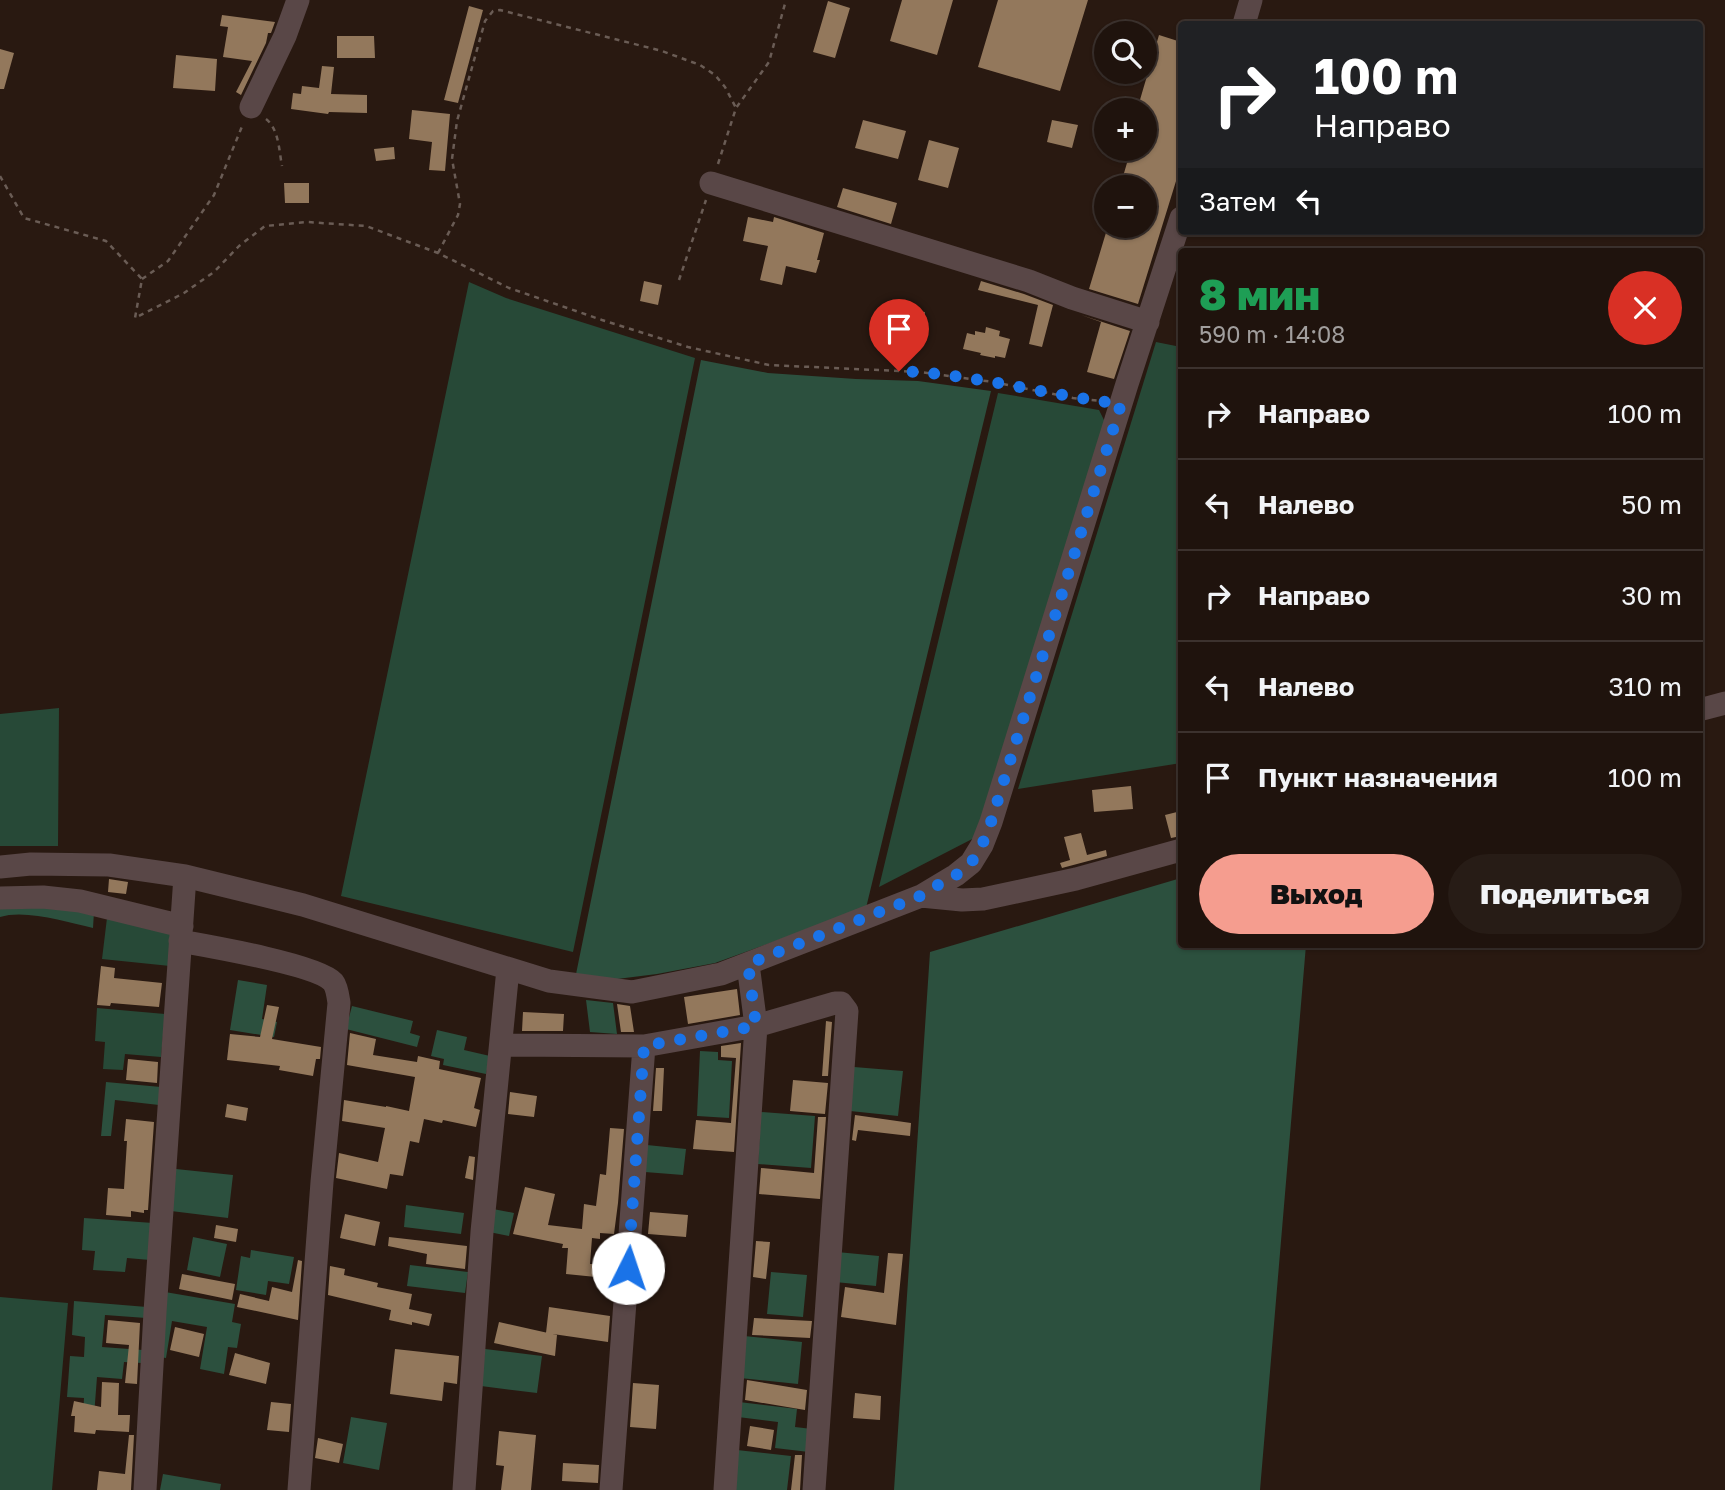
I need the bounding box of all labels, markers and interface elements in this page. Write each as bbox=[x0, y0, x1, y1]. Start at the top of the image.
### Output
map controls bbox=[1094, 21, 1157, 238]
button: search bbox=[1094, 21, 1157, 84]
text: 100 m bbox=[1314, 46, 1458, 105]
icon: right bbox=[1199, 49, 1290, 140]
button: + bbox=[1094, 98, 1157, 161]
text: Направо bbox=[1314, 106, 1451, 144]
button: − bbox=[1094, 175, 1157, 238]
icon: left bbox=[1290, 182, 1328, 220]
text: Затем bbox=[1199, 186, 1276, 217]
text: 8 мин bbox=[1199, 269, 1320, 319]
button: close bbox=[1608, 271, 1682, 345]
pin bbox=[869, 299, 929, 371]
icon: arrive bbox=[880, 310, 918, 348]
text: 590 m · 14:08 bbox=[1199, 320, 1345, 348]
icon: right bbox=[1199, 395, 1237, 433]
text: Направо bbox=[1258, 398, 1370, 429]
text: 100 m bbox=[1608, 398, 1682, 429]
icon: left bbox=[1199, 486, 1237, 524]
text: Налево bbox=[1258, 489, 1354, 520]
text: 50 m bbox=[1621, 489, 1682, 520]
icon: right bbox=[1199, 577, 1237, 615]
text: Направо bbox=[1258, 580, 1370, 611]
text: 30 m bbox=[1621, 580, 1682, 611]
icon: left bbox=[1199, 668, 1237, 706]
text: Налево bbox=[1258, 671, 1354, 702]
text: 310 m bbox=[1609, 671, 1682, 702]
icon: arrive bbox=[1199, 759, 1237, 797]
text: Пункт назначения bbox=[1258, 762, 1498, 793]
text: 100 m bbox=[1608, 762, 1682, 793]
button: Выход bbox=[1199, 854, 1434, 934]
button: Поделиться bbox=[1448, 854, 1682, 934]
position arrow bbox=[591, 1231, 665, 1305]

